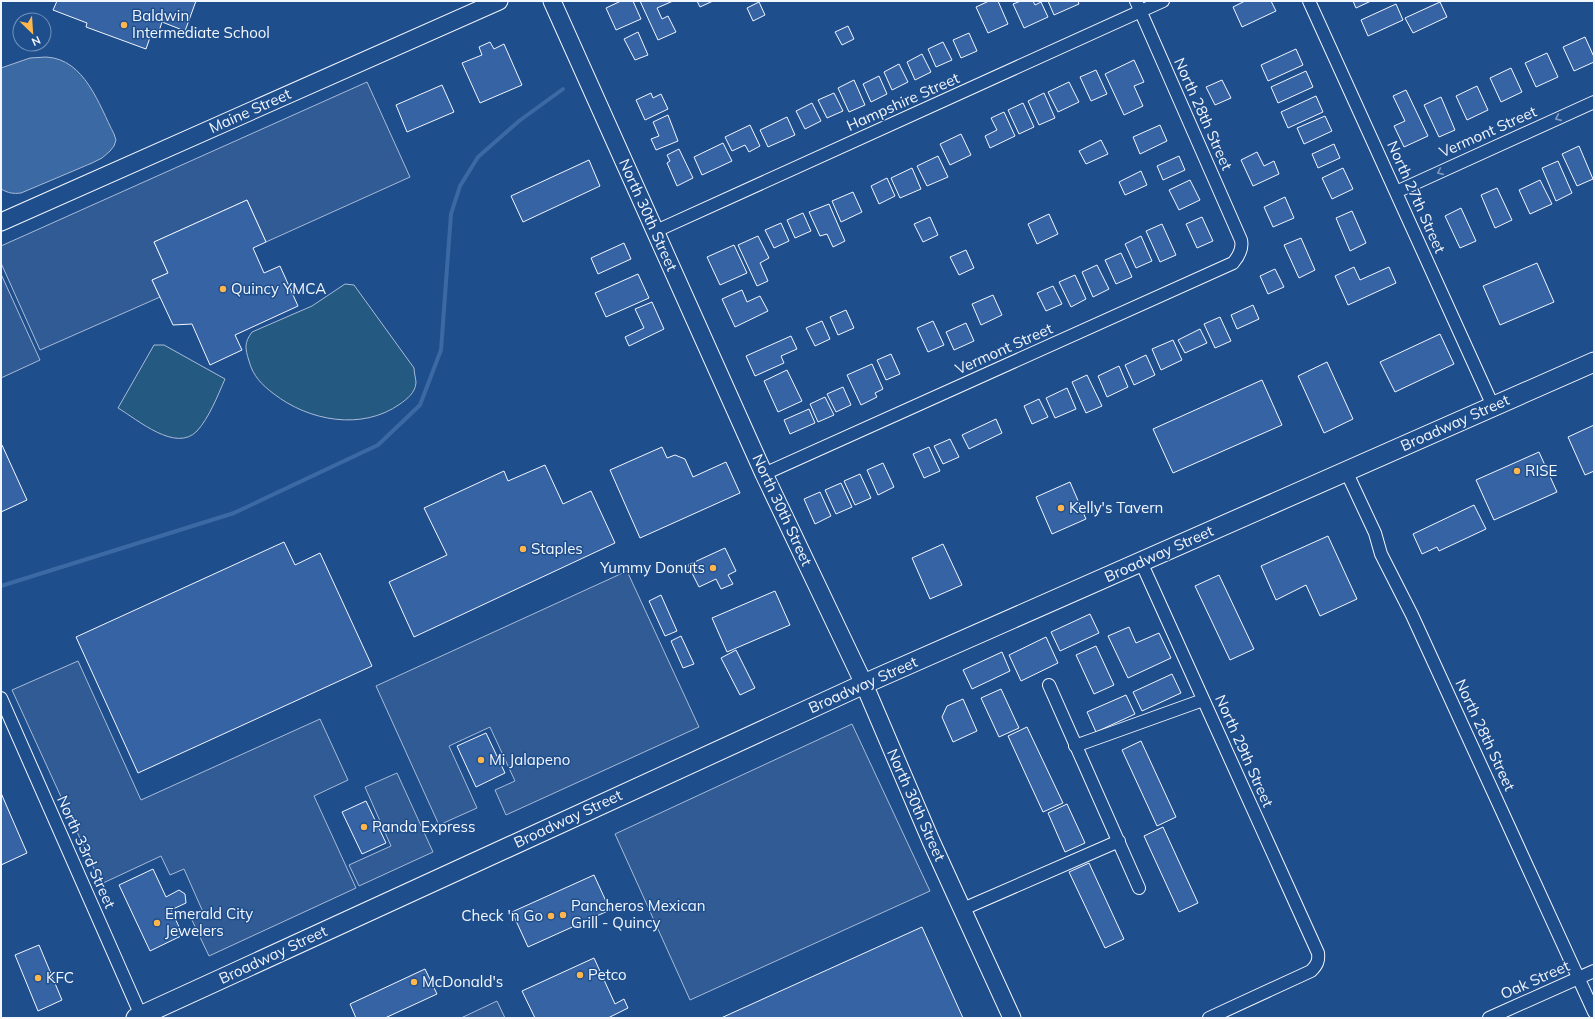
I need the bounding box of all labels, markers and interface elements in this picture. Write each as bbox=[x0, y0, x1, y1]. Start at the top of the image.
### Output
place label: Baldwin Intermediate School bbox=[132, 6, 270, 42]
north arrow bbox=[12, 12, 52, 52]
marker: Baldwin Intermediate School bbox=[119, 20, 129, 30]
text: N bbox=[30, 33, 43, 49]
street label: North 28th Street bbox=[1170, 55, 1237, 173]
street label: Hampshire Street bbox=[843, 68, 962, 135]
street label: Maine Street bbox=[206, 84, 294, 137]
street label: Vermont Street bbox=[1436, 102, 1539, 161]
one-way arrow bbox=[1555, 113, 1563, 121]
street label: North 27th Street bbox=[1383, 138, 1450, 256]
street label: North 30th Street bbox=[615, 156, 682, 274]
one-way arrow bbox=[1437, 167, 1444, 175]
place label: Quincy YMCA bbox=[231, 279, 326, 298]
marker: Quincy YMCA bbox=[218, 284, 228, 294]
street label: Vermont Street bbox=[952, 319, 1055, 378]
street label: Broadway Street bbox=[1397, 390, 1512, 455]
street label: North 30th Street bbox=[748, 451, 817, 569]
place label: RISE bbox=[1525, 461, 1558, 480]
marker: RISE bbox=[1512, 466, 1522, 476]
place label: Kelly's Tavern bbox=[1069, 498, 1163, 517]
marker: Kelly's Tavern bbox=[1056, 503, 1066, 513]
street label: Broadway Street bbox=[1101, 521, 1216, 586]
place label: Staples bbox=[531, 539, 583, 558]
marker: Staples bbox=[518, 544, 528, 554]
place label: Yummy Donuts bbox=[599, 558, 705, 577]
marker: Yummy Donuts bbox=[708, 563, 718, 573]
street label: Broadway Street bbox=[805, 652, 920, 717]
street label: North 28th Street bbox=[1451, 676, 1520, 794]
street label: North 29th Street bbox=[1211, 692, 1278, 810]
street label: North 30th Street bbox=[883, 746, 950, 864]
place label: Mi Jalapeno bbox=[489, 750, 570, 769]
marker: Mi Jalapeno bbox=[476, 755, 486, 765]
street label: Broadway Street bbox=[511, 785, 625, 852]
street label: North 33rd Street bbox=[53, 793, 120, 911]
place label: Panda Express bbox=[372, 817, 475, 836]
marker: Panda Express bbox=[359, 822, 369, 832]
place label: Pancheros Mexican Grill - Quincy bbox=[571, 896, 706, 932]
place label: Emerald City Jewelers bbox=[165, 904, 253, 940]
place label: Check 'n Go bbox=[461, 906, 543, 925]
marker: Pancheros Mexican Grill - Quincy bbox=[558, 910, 568, 920]
marker: Check 'n Go bbox=[546, 911, 556, 921]
marker: Emerald City Jewelers bbox=[152, 918, 162, 928]
street label: Broadway Street bbox=[216, 921, 330, 988]
street label: Oak Street bbox=[1497, 956, 1572, 1003]
place label: Petco bbox=[588, 965, 627, 984]
place label: KFC bbox=[46, 968, 74, 987]
marker: Petco bbox=[575, 970, 585, 980]
place label: McDonald's bbox=[422, 972, 503, 991]
marker: KFC bbox=[33, 973, 43, 983]
marker: McDonald's bbox=[409, 977, 419, 987]

